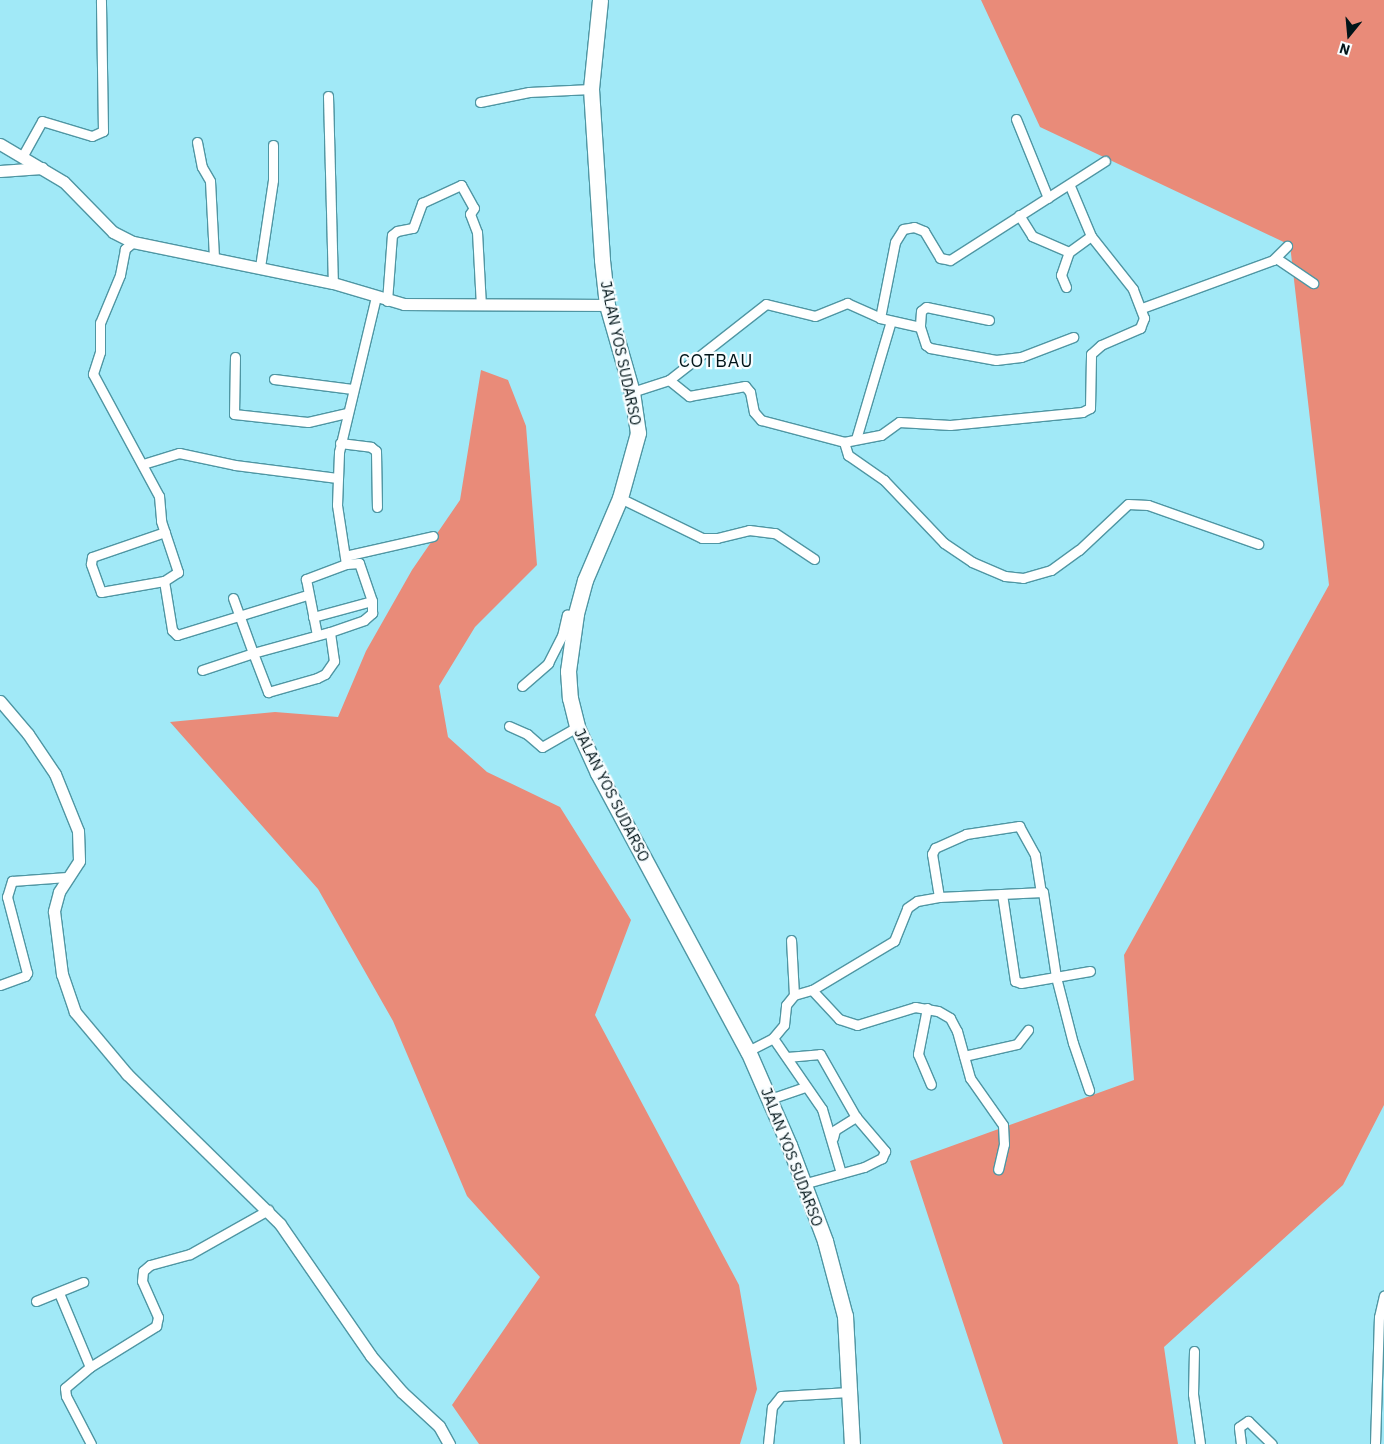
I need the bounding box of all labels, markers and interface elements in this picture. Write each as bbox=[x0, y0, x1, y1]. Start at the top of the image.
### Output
north arrow bbox=[1324, 10, 1374, 60]
text: N bbox=[1337, 39, 1352, 59]
street label: JALAN YOS SUDARSO bbox=[597, 279, 645, 427]
district label: COTBAU bbox=[678, 350, 754, 372]
street label: JALAN YOS SUDARSO bbox=[571, 725, 653, 865]
street label: JALAN YOS SUDARSO bbox=[757, 1085, 827, 1229]

